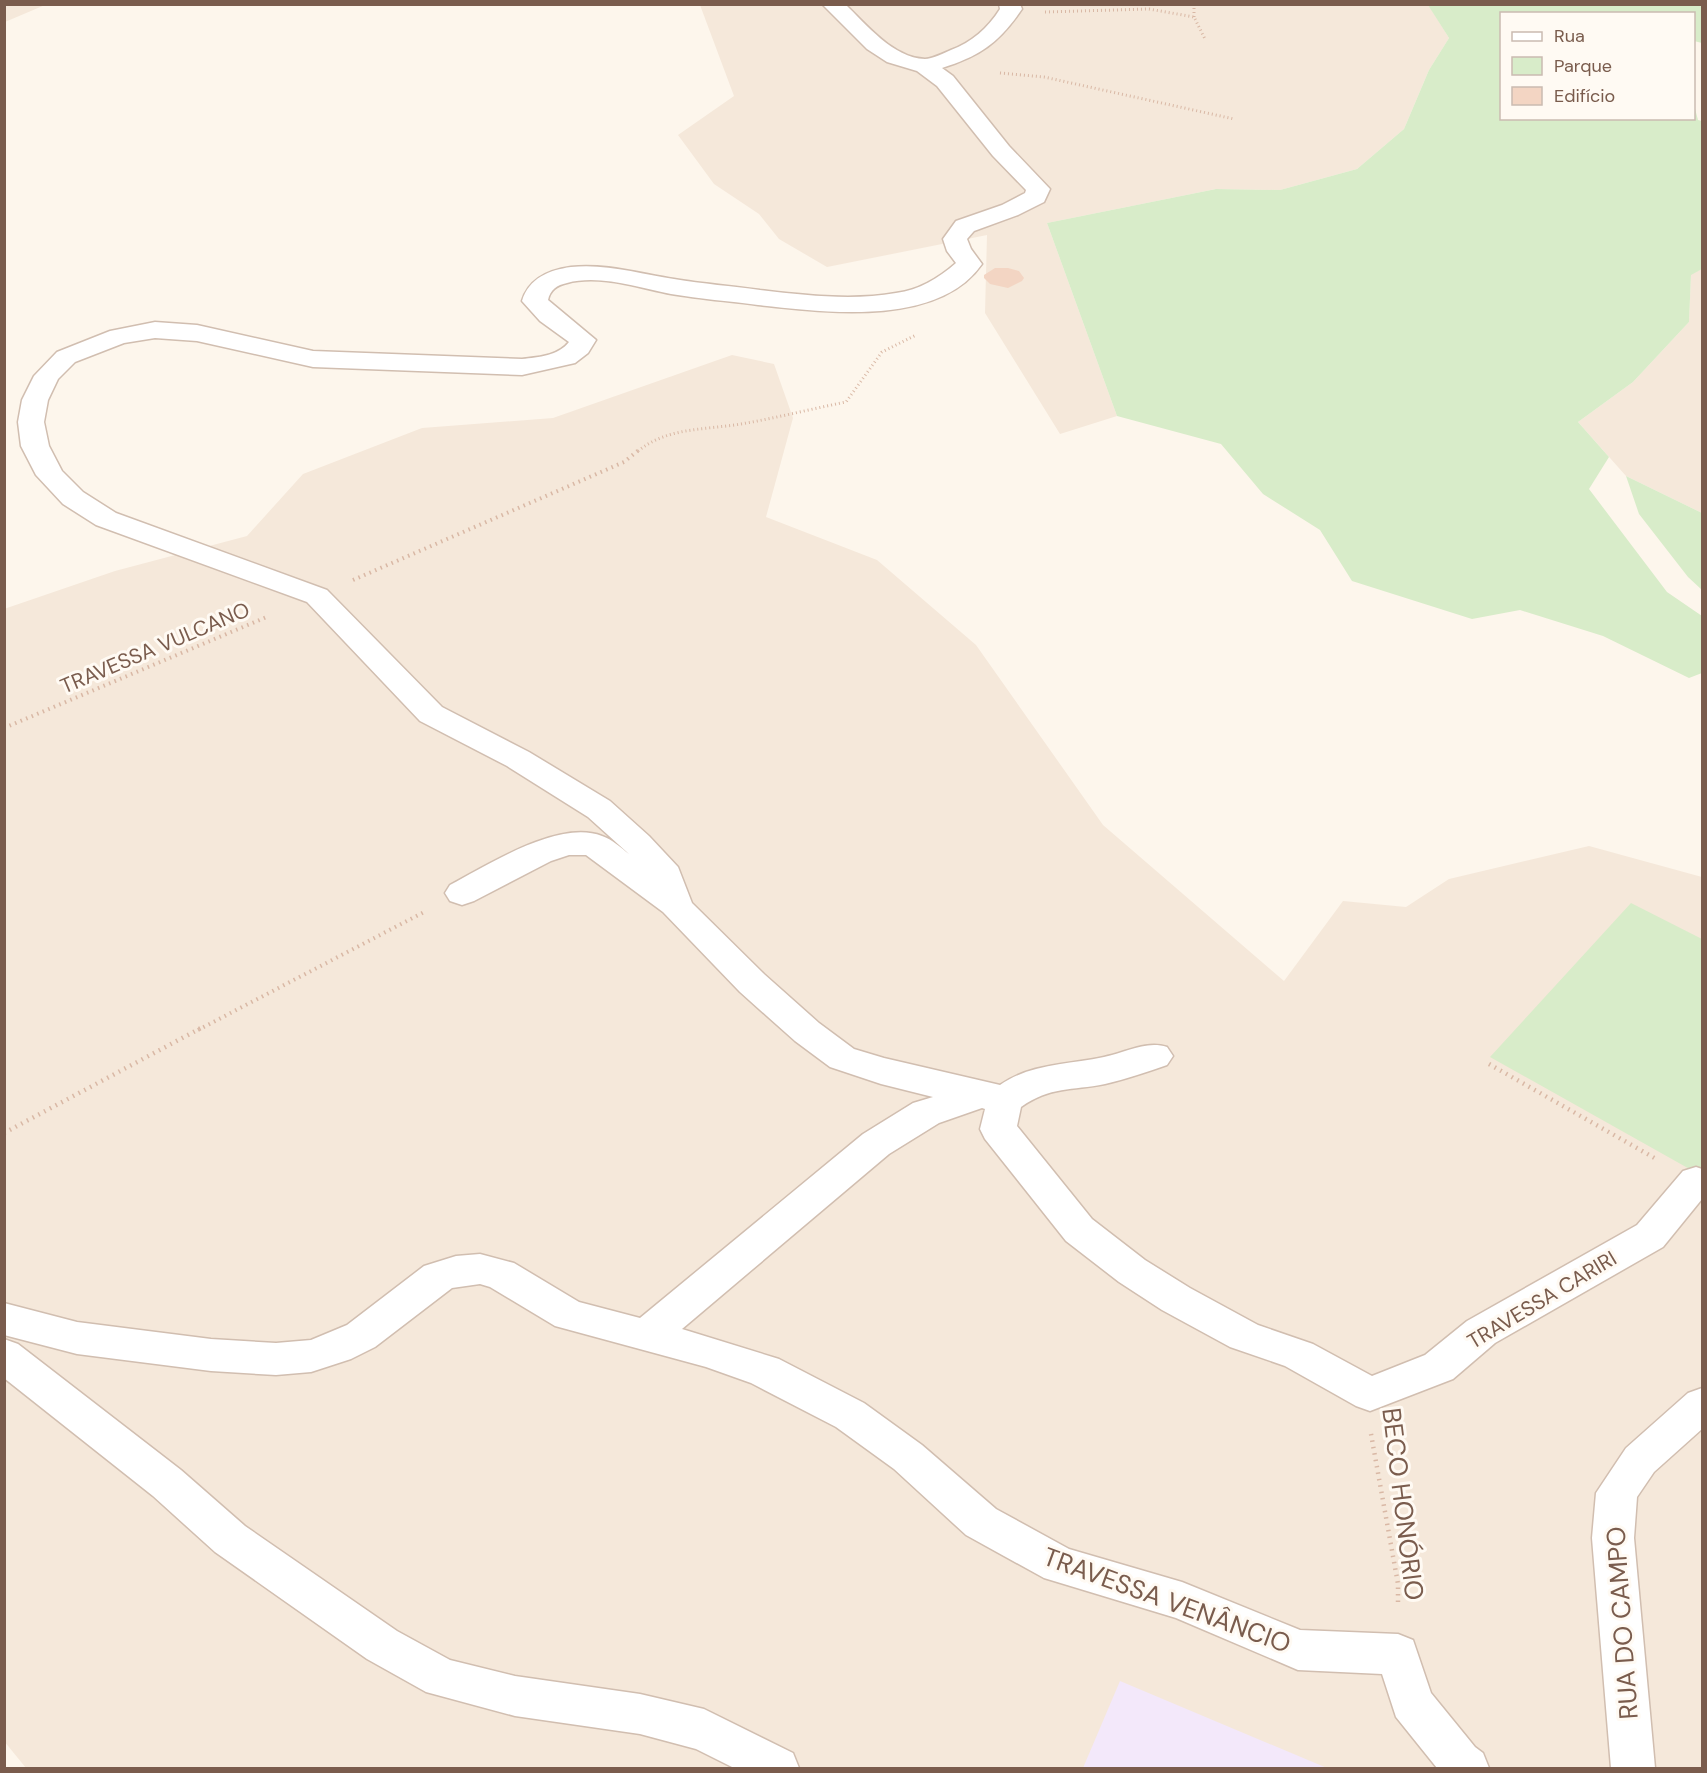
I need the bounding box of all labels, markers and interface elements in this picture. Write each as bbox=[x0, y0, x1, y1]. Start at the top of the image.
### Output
legend bbox=[1500, 12, 1695, 120]
text: Rua bbox=[1554, 24, 1585, 48]
text: Parque bbox=[1554, 54, 1612, 78]
text: Edifício bbox=[1554, 84, 1615, 108]
street label: TRAVESSA VULCANO bbox=[56, 595, 254, 701]
street label: TRAVESSA CARIRI bbox=[1462, 1244, 1622, 1356]
street label: BECO HONÓRIO bbox=[1374, 1406, 1432, 1602]
street label: RUA DO CAMPO bbox=[1598, 1525, 1646, 1721]
street label: TRAVESSA VENÂNCIO bbox=[1038, 1539, 1296, 1661]

